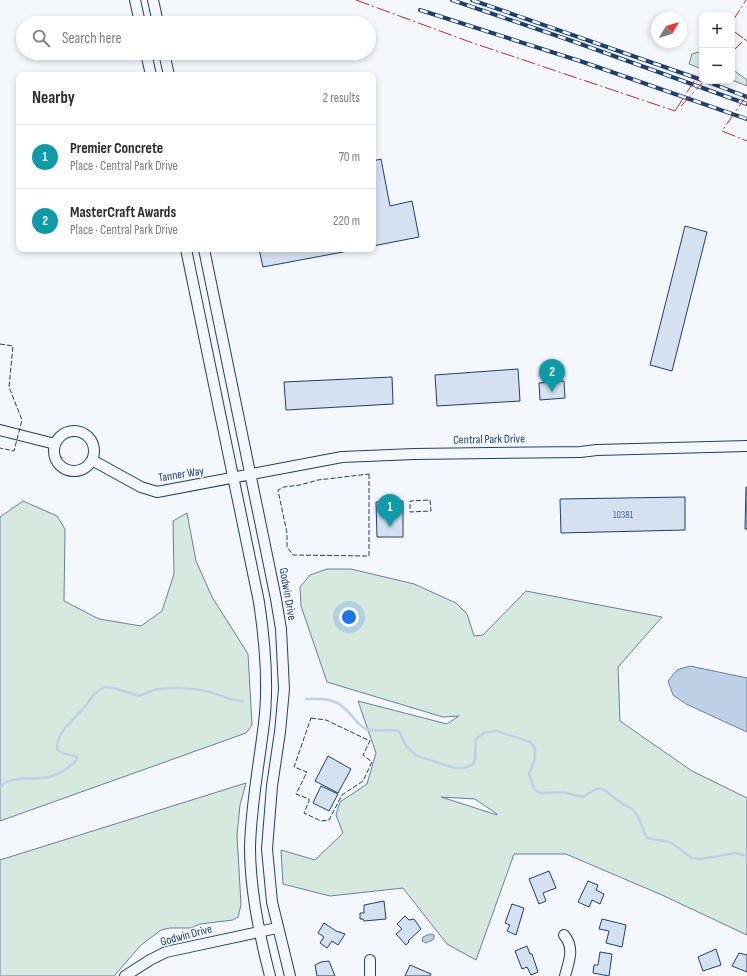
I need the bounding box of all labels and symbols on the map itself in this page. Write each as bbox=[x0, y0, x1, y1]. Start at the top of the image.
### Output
north arrow bbox=[651, 12, 687, 48]
pin: 2 bbox=[539, 359, 565, 392]
street label: Central Park Drive bbox=[453, 431, 525, 448]
street label: Tanner Way bbox=[157, 463, 205, 485]
pin: 1 bbox=[377, 494, 403, 527]
house number: 10381 bbox=[613, 509, 634, 521]
street label: Godwin Drive bbox=[276, 567, 300, 622]
your location bbox=[339, 607, 359, 627]
street label: Godwin Drive bbox=[159, 921, 214, 950]

